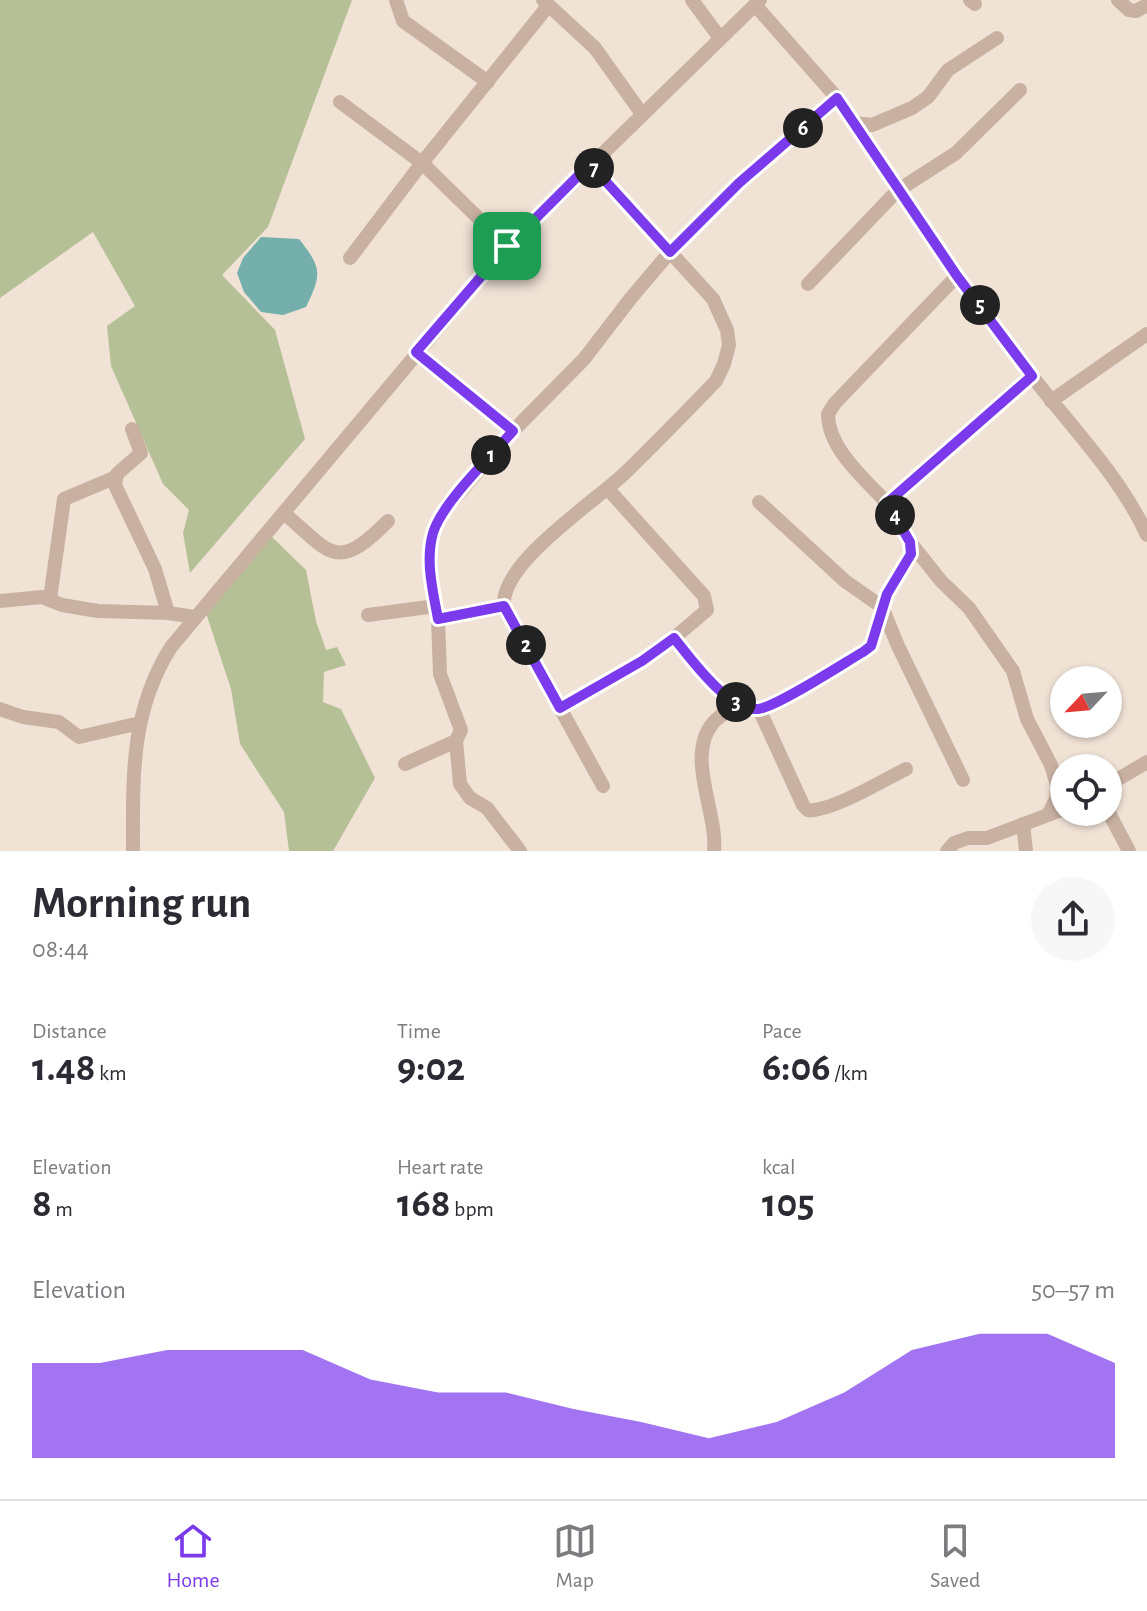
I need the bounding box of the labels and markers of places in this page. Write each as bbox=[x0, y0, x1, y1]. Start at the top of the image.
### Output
pin: 6 bbox=[783, 108, 823, 148]
pin: 7 bbox=[574, 148, 614, 188]
pin bbox=[473, 212, 541, 280]
pin: 5 bbox=[960, 285, 1000, 325]
pin: 1 bbox=[471, 435, 511, 475]
pin: 4 bbox=[875, 495, 915, 535]
pin: 2 bbox=[506, 625, 546, 665]
pin: 3 bbox=[716, 682, 756, 722]

